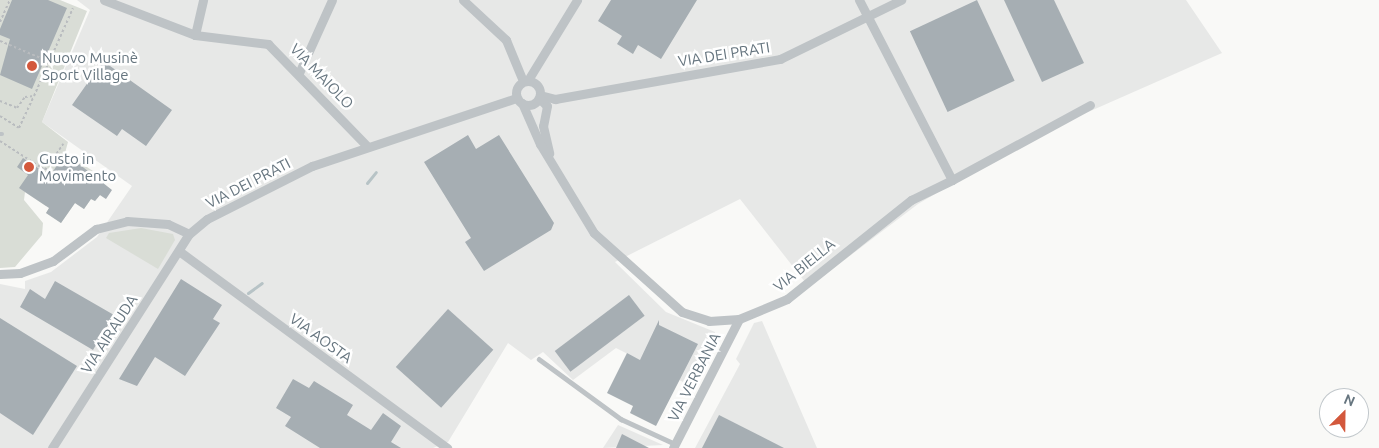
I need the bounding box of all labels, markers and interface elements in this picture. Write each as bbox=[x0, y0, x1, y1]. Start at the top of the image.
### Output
street label: VIA DEI PRATI bbox=[677, 38, 771, 70]
street label: VIA MAIOLO bbox=[286, 40, 358, 112]
place label: Nuovo Musinè Sport Village bbox=[42, 48, 138, 83]
marker: Nuovo Musinè Sport Village bbox=[26, 60, 38, 72]
place label: Gusto in Movimento bbox=[39, 149, 116, 184]
street label: VIA DEI PRATI bbox=[203, 154, 293, 212]
marker: Gusto in Movimento bbox=[23, 161, 35, 173]
street label: VIA BIELLA bbox=[770, 235, 838, 295]
street label: VIA AIRAUDA bbox=[77, 291, 141, 377]
street label: VIA AOSTA bbox=[286, 309, 356, 367]
street label: VIA VERBANIA bbox=[664, 330, 724, 424]
north arrow bbox=[1319, 388, 1369, 438]
text: N bbox=[1342, 391, 1357, 410]

